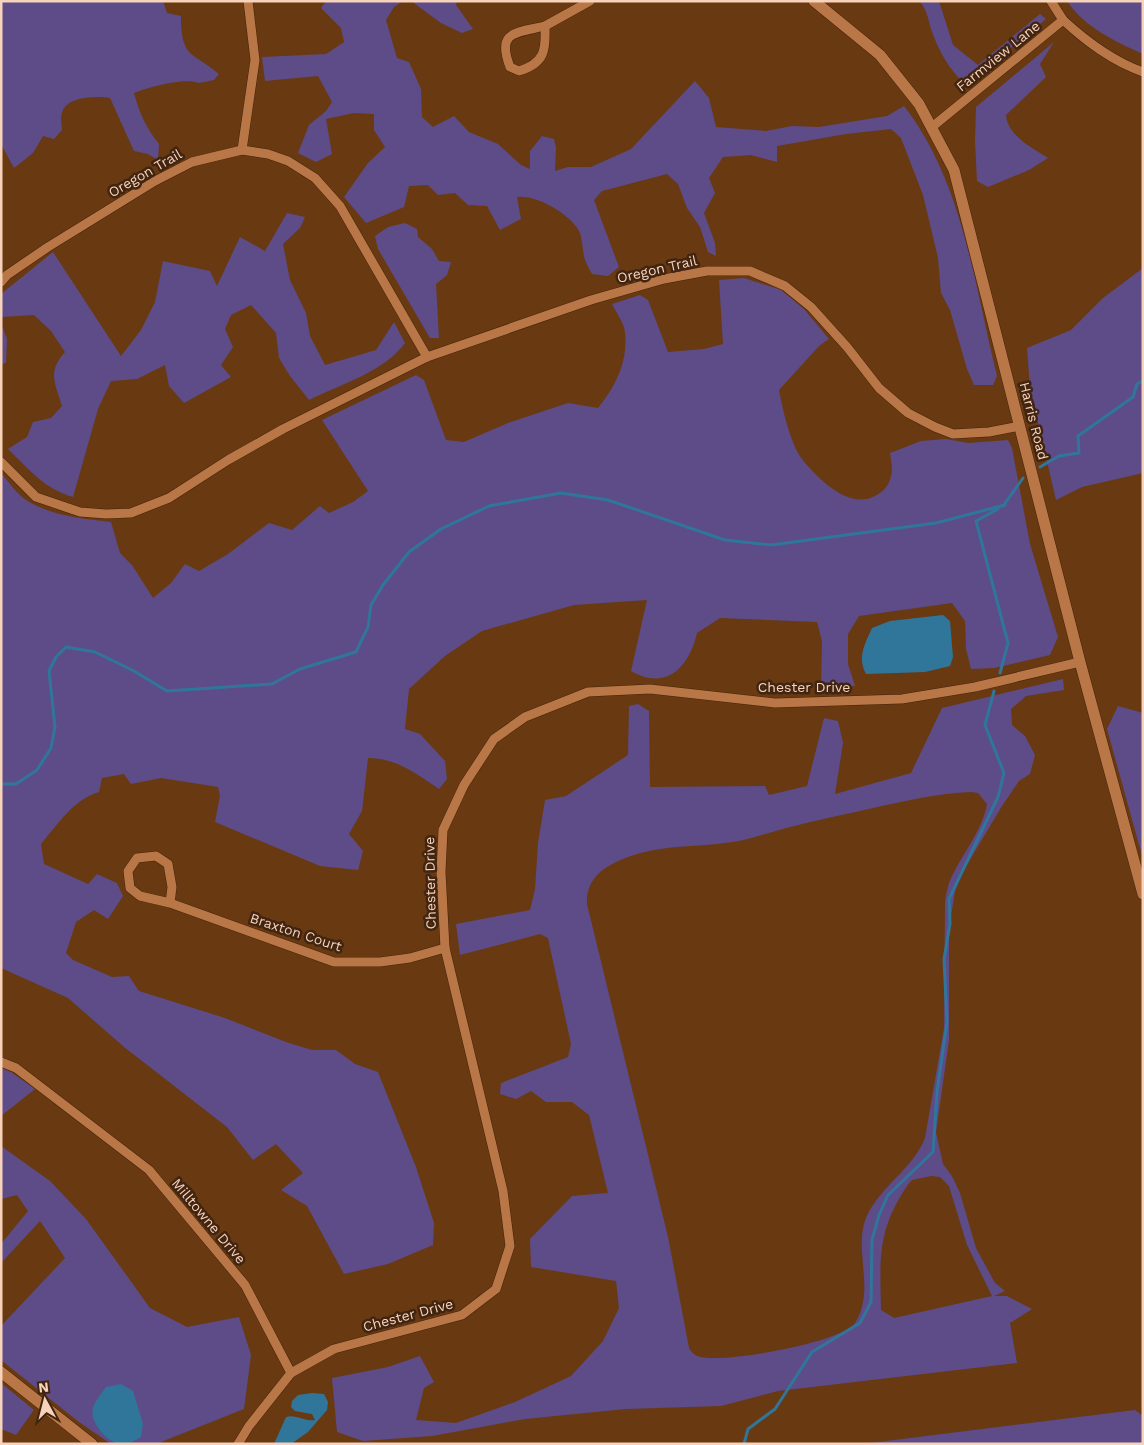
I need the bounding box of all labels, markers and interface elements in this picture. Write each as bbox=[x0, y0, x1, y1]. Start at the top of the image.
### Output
street label: Farmview Lane bbox=[953, 17, 1043, 95]
street label: Oregon Trail bbox=[106, 145, 185, 200]
street label: Oregon Trail bbox=[615, 252, 699, 286]
street label: Harris Road bbox=[1017, 380, 1051, 462]
street label: Chester Drive bbox=[758, 679, 850, 695]
street label: Chester Drive bbox=[421, 837, 439, 929]
street label: Braxton Court bbox=[248, 910, 344, 954]
street label: Milltowne Drive bbox=[169, 1175, 249, 1267]
street label: Chester Drive bbox=[361, 1295, 455, 1335]
north arrow bbox=[20, 1375, 70, 1425]
text: N bbox=[37, 1379, 50, 1396]

